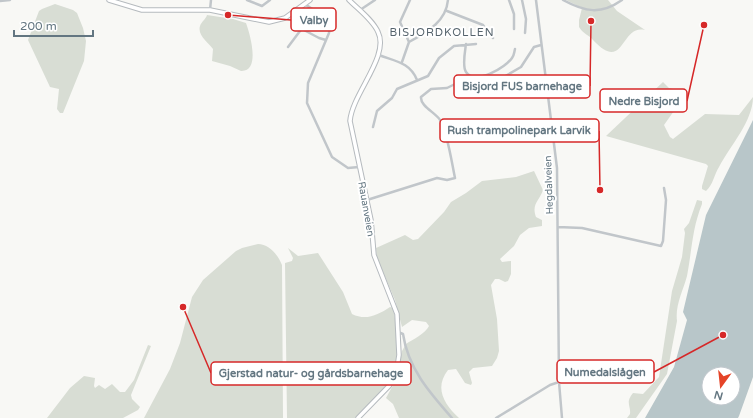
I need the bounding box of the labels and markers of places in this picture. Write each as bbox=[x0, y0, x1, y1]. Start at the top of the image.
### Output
callout: Valby bbox=[291, 8, 336, 31]
callout: Bisjord FUS barnehage bbox=[454, 75, 590, 98]
callout: Nedre Bisjord bbox=[600, 89, 687, 112]
callout: Rush trampolinepark Larvik bbox=[440, 119, 599, 142]
callout: Numedalslågen bbox=[557, 360, 654, 383]
callout: Gjerstad natur- og gårdsbarnehage bbox=[211, 362, 411, 385]

